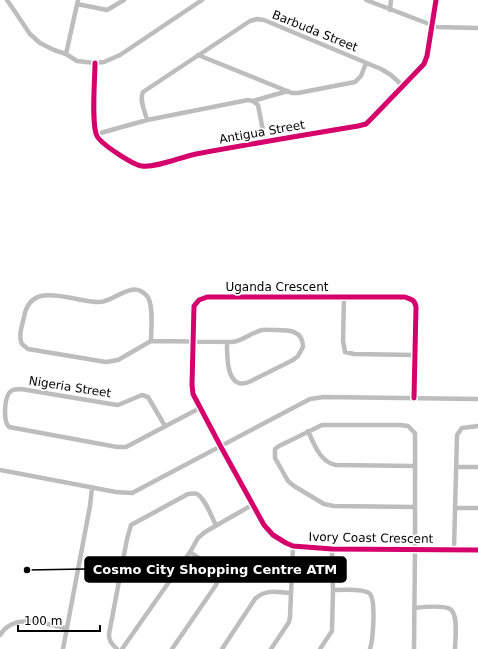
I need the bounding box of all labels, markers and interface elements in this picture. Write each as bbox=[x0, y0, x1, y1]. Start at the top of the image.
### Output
street label: Barbuda Street bbox=[270, 7, 360, 55]
street label: Antigua Street bbox=[218, 118, 306, 146]
street label: Uganda Crescent bbox=[225, 280, 329, 294]
street label: Nigeria Street bbox=[28, 374, 112, 400]
street label: Ivory Coast Crescent bbox=[309, 530, 434, 546]
callout: Cosmo City Shopping Centre ATM bbox=[85, 557, 346, 582]
text: Cosmo City Shopping Centre ATM bbox=[93, 562, 337, 577]
scale bar bbox=[18, 607, 100, 633]
text: 100 m bbox=[24, 614, 62, 628]

